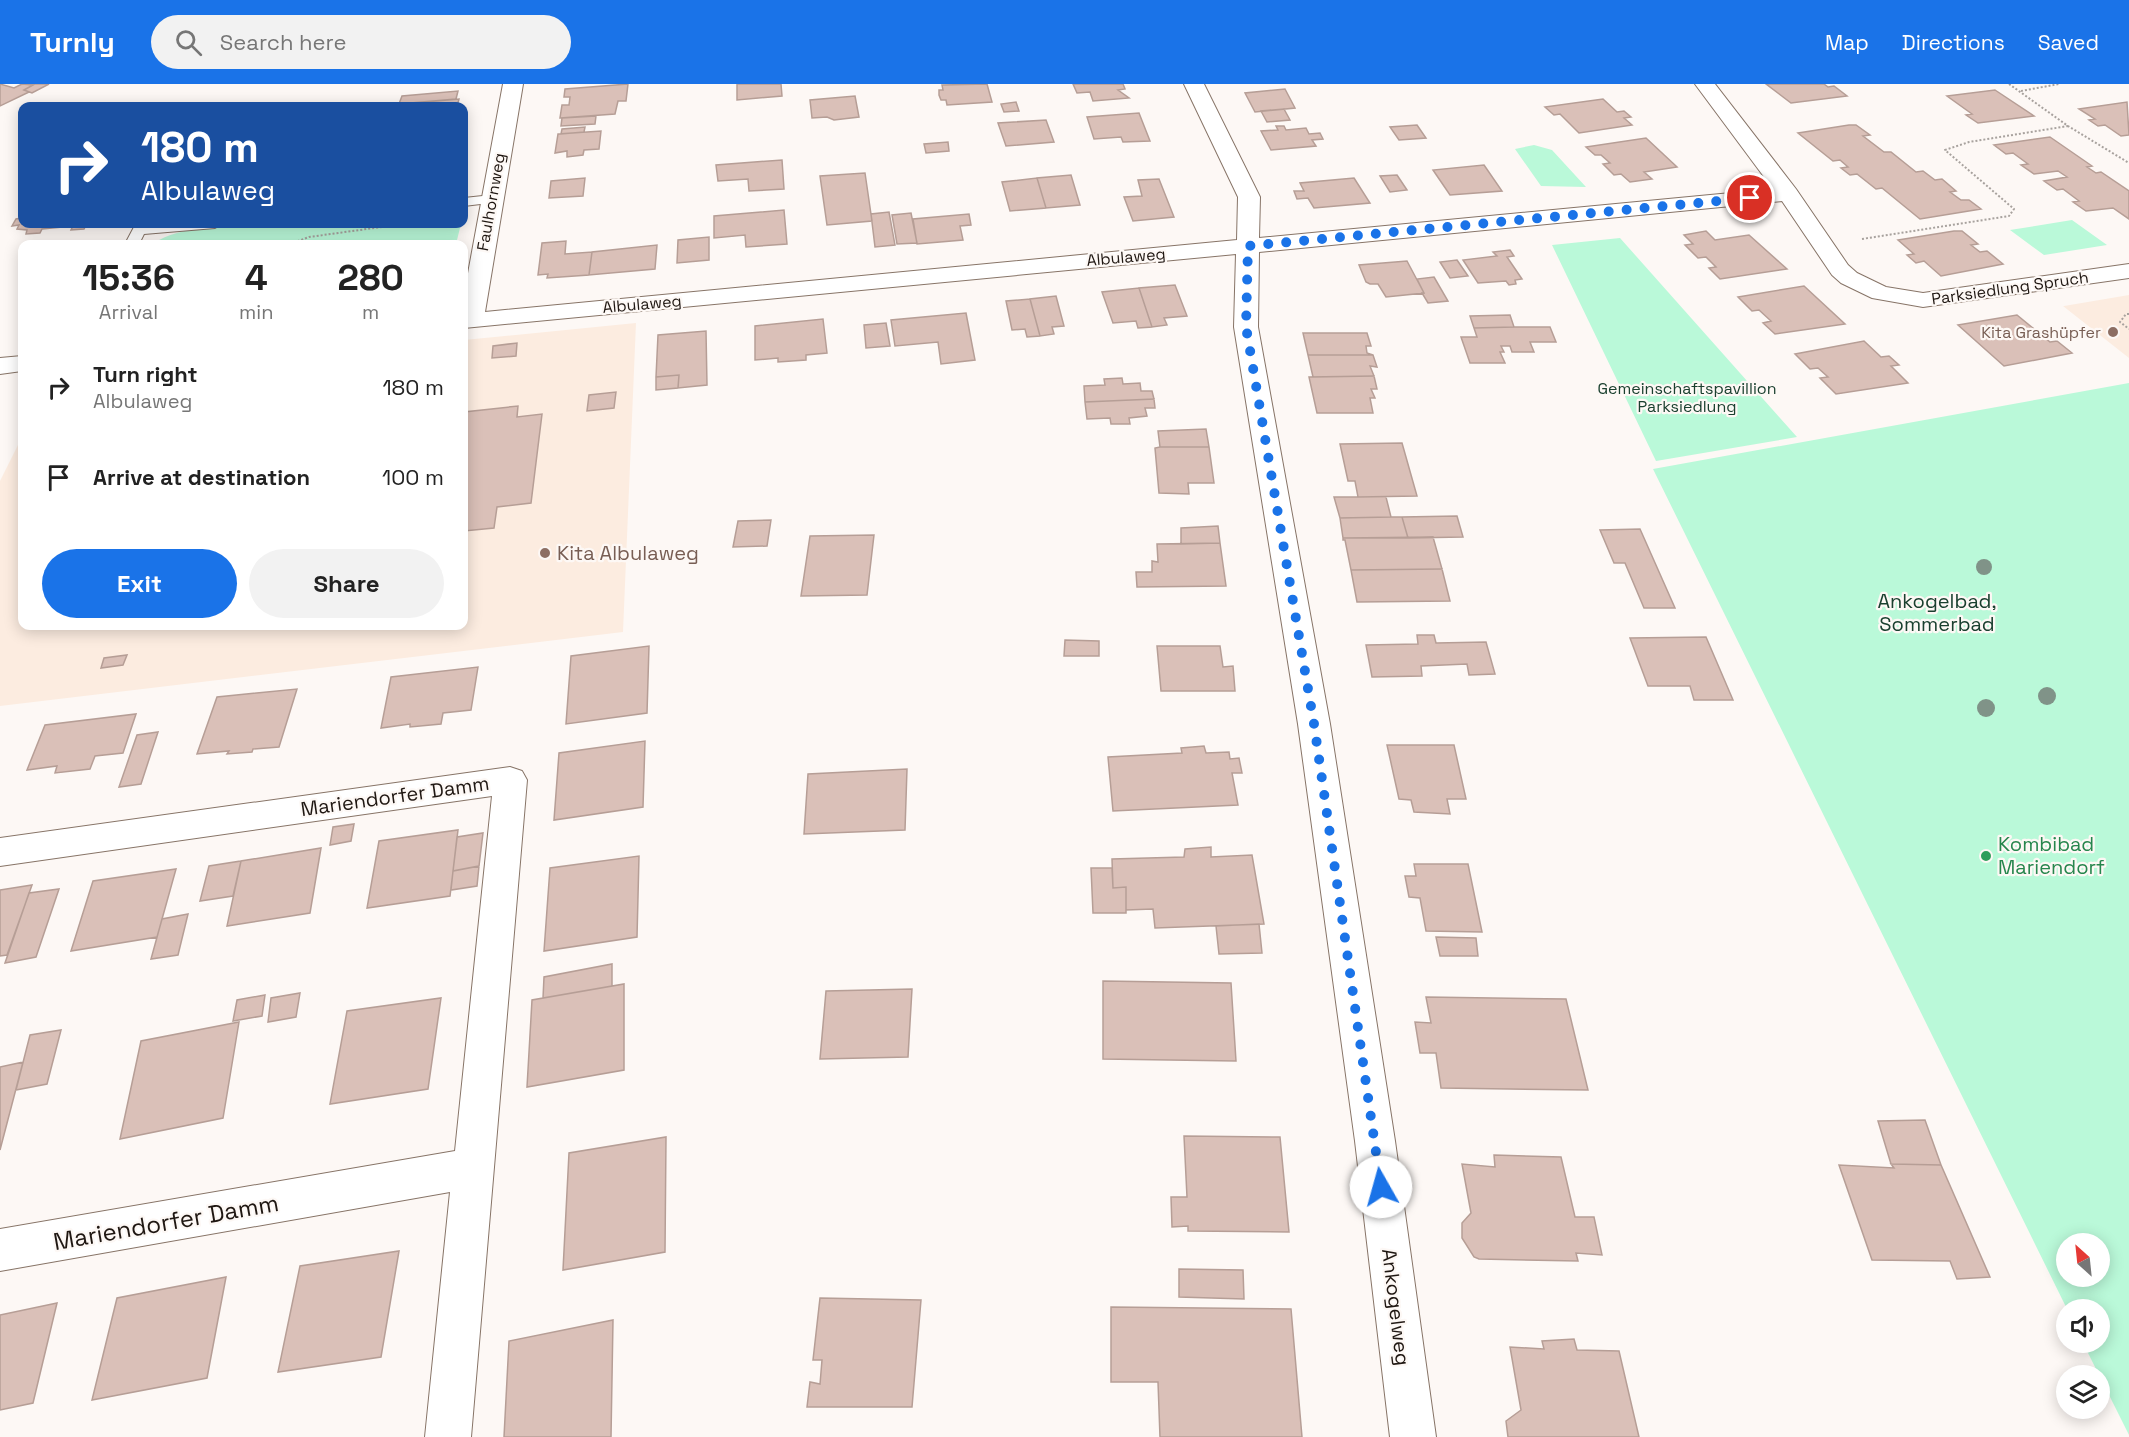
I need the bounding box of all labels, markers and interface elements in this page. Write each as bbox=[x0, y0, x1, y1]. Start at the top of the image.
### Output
search box bbox=[151, 15, 571, 69]
text: Turnly bbox=[30, 24, 115, 60]
icon: search bbox=[172, 26, 205, 59]
text: Search here bbox=[220, 28, 347, 56]
text: Map bbox=[1825, 29, 1869, 56]
text: Directions bbox=[1902, 29, 2005, 56]
text: Saved bbox=[2038, 29, 2099, 56]
text: 180 m bbox=[141, 121, 259, 174]
icon: right bbox=[42, 126, 120, 204]
street label: Faulhornweg bbox=[472, 151, 510, 253]
pin bbox=[1724, 172, 1775, 223]
text: Albulaweg bbox=[141, 173, 275, 208]
icon: arrive bbox=[1733, 181, 1766, 214]
street label: Albulaweg bbox=[1086, 243, 1166, 271]
text: 15:36 bbox=[82, 255, 175, 301]
text: 4 bbox=[245, 255, 268, 301]
text: 280 bbox=[338, 255, 404, 301]
street label: Parksiedlung Spruch bbox=[1930, 267, 2090, 309]
street label: Albulaweg bbox=[602, 290, 682, 318]
text: Arrival bbox=[99, 299, 158, 325]
text: min bbox=[239, 299, 273, 325]
text: m bbox=[362, 299, 379, 325]
place label: Kita Grashüpfer bbox=[1981, 322, 2101, 343]
marker: Kita Grashüpfer bbox=[2106, 325, 2120, 339]
text: Turn right bbox=[93, 360, 198, 388]
icon: right bbox=[42, 371, 75, 404]
text: 180 m bbox=[382, 373, 444, 401]
park label: Gemeinschaftspavillion Parksiedlung bbox=[1597, 378, 1777, 417]
text: Albulaweg bbox=[93, 388, 192, 414]
icon: arrive bbox=[42, 461, 75, 494]
text: Arrive at destination bbox=[93, 463, 310, 491]
text: 100 m bbox=[382, 463, 444, 491]
place label: Kita Albulaweg bbox=[557, 540, 699, 566]
marker: Kita Albulaweg bbox=[538, 546, 552, 560]
button: Exit bbox=[42, 549, 237, 618]
button: Share bbox=[249, 549, 444, 618]
park label: Ankogelbad, Sommerbad bbox=[1877, 588, 1997, 637]
street label: Mariendorfer Damm bbox=[299, 770, 491, 822]
place label: Kombibad Mariendorf bbox=[1998, 831, 2105, 880]
marker: Kombibad Mariendorf bbox=[1979, 849, 1993, 863]
position arrow bbox=[1349, 1155, 1413, 1219]
street label: Mariendorfer Damm bbox=[51, 1187, 281, 1257]
north arrow bbox=[2056, 1233, 2110, 1287]
map controls bbox=[2056, 1233, 2110, 1419]
street label: Ankogelweg bbox=[1376, 1247, 1416, 1367]
button: sound bbox=[2056, 1299, 2110, 1353]
button: layers bbox=[2056, 1365, 2110, 1419]

